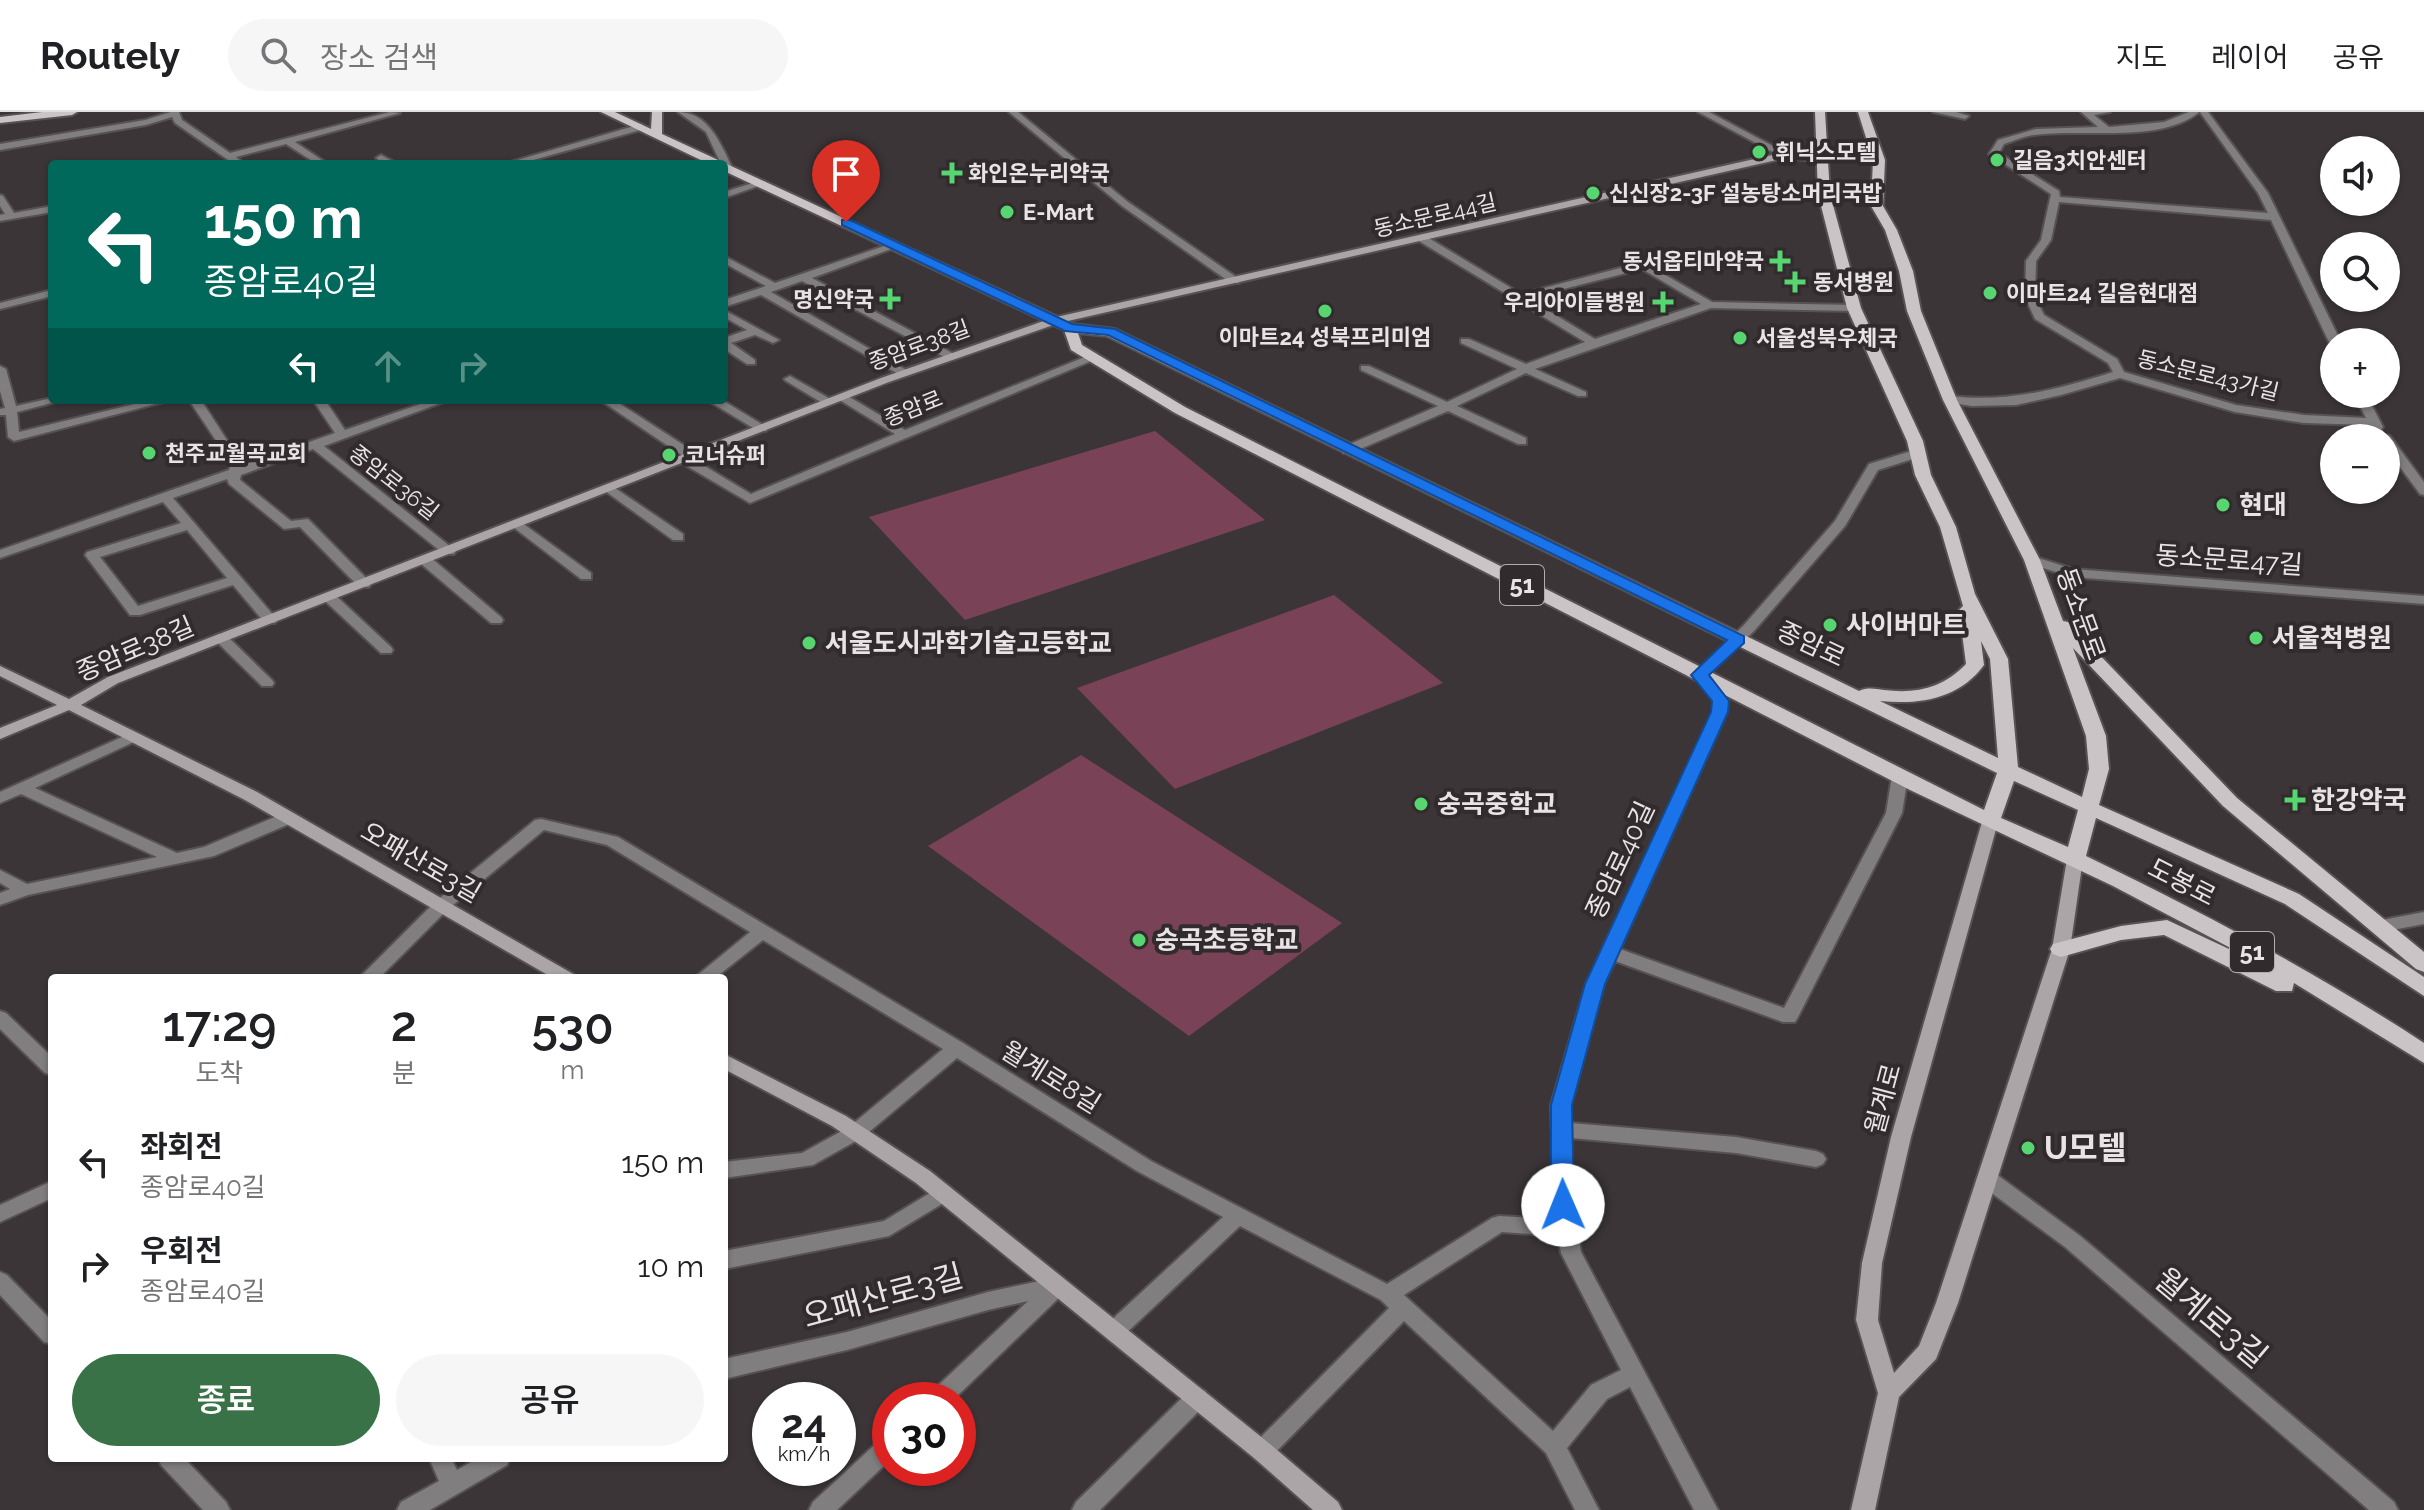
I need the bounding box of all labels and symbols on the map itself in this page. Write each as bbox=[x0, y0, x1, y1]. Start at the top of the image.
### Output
place label: 휘닉스모텔 bbox=[1775, 139, 1876, 165]
pin bbox=[812, 140, 880, 222]
marker: 휘닉스모텔 bbox=[1750, 143, 1768, 161]
place label: 길음3치안센터 bbox=[2013, 147, 2147, 173]
marker: 길음3치안센터 bbox=[1988, 151, 2006, 169]
place label: 화인온누리약국 bbox=[968, 160, 1110, 186]
marker: 화인온누리약국 bbox=[943, 164, 961, 182]
place label: 신신장2-3F 설농탕소머리국밥 bbox=[1609, 180, 1882, 206]
marker: 신신장2-3F 설농탕소머리국밥 bbox=[1584, 184, 1602, 202]
street label: 동소문로44길 bbox=[1371, 188, 1499, 242]
place label: E-Mart bbox=[1023, 199, 1094, 225]
marker: E-Mart bbox=[998, 203, 1016, 221]
place label: 동서옵티마약국 bbox=[1622, 248, 1764, 274]
marker: 동서옵티마약국 bbox=[1771, 252, 1789, 270]
place label: 동서병원 bbox=[1813, 269, 1894, 295]
marker: 동서병원 bbox=[1784, 271, 1806, 293]
place label: 이마트24 길음현대점 bbox=[2006, 280, 2198, 306]
marker: 이마트24 길음현대점 bbox=[1981, 284, 1999, 302]
place label: 명신약국 bbox=[793, 286, 874, 312]
place label: 우리아이들병원 bbox=[1503, 289, 1645, 315]
marker: 명신약국 bbox=[881, 290, 899, 308]
marker: 우리아이들병원 bbox=[1652, 291, 1674, 313]
marker: 이마트24 성북프리미엄 bbox=[1316, 302, 1334, 320]
street label: 종암로38길 bbox=[865, 315, 973, 375]
place label: 이마트24 성북프리미엄 bbox=[1219, 324, 1431, 350]
place label: 서울성북우체국 bbox=[1756, 325, 1898, 351]
marker: 서울성북우체국 bbox=[1731, 329, 1749, 347]
street label: 동소문로43가길 bbox=[2134, 345, 2282, 405]
street label: 종암로 bbox=[880, 385, 946, 431]
street label: 종암로36길 bbox=[344, 439, 444, 525]
place label: 천주교월곡교회 bbox=[165, 440, 307, 466]
place label: 코너슈퍼 bbox=[685, 442, 766, 468]
marker: 천주교월곡교회 bbox=[140, 444, 158, 462]
marker: 코너슈퍼 bbox=[660, 446, 678, 464]
place label: 현대 bbox=[2239, 490, 2287, 520]
marker: 현대 bbox=[2214, 496, 2232, 514]
street label: 동소문로47길 bbox=[2154, 540, 2304, 580]
street label: 동소문로 bbox=[2051, 564, 2111, 664]
road number: 51 bbox=[1500, 565, 1544, 605]
place label: 사이버마트 bbox=[1846, 610, 1966, 640]
street label: 종암로38길 bbox=[72, 611, 198, 687]
street label: 종암로 bbox=[1772, 615, 1850, 673]
marker: 사이버마트 bbox=[1821, 616, 1839, 634]
place label: 서울척병원 bbox=[2272, 623, 2392, 653]
place label: 서울도시과학기술고등학교 bbox=[825, 628, 1112, 658]
marker: 서울척병원 bbox=[2247, 629, 2265, 647]
marker: 서울도시과학기술고등학교 bbox=[800, 634, 818, 652]
place label: 한강약국 bbox=[2311, 785, 2407, 815]
place label: 숭곡중학교 bbox=[1437, 789, 1557, 819]
marker: 한강약국 bbox=[2286, 791, 2304, 809]
marker: 숭곡중학교 bbox=[1412, 795, 1430, 813]
street label: 종암로40길 bbox=[1580, 797, 1660, 923]
street label: 오패산로3길 bbox=[356, 816, 486, 908]
street label: 도봉로 bbox=[2143, 852, 2221, 912]
place label: 숭곡초등학교 bbox=[1155, 925, 1299, 955]
marker: 숭곡초등학교 bbox=[1130, 931, 1148, 949]
road number: 51 bbox=[2230, 932, 2274, 972]
street label: 월계로8길 bbox=[996, 1035, 1106, 1119]
street label: 월계로 bbox=[1859, 1060, 1907, 1138]
place label: U모텔 bbox=[2044, 1129, 2127, 1166]
marker: U모텔 bbox=[2019, 1139, 2037, 1157]
position arrow bbox=[1521, 1163, 1605, 1247]
street label: 오패산로3길 bbox=[799, 1256, 967, 1335]
street label: 월계로3길 bbox=[2148, 1260, 2275, 1375]
speed limit sign: 30 bbox=[872, 1382, 976, 1486]

